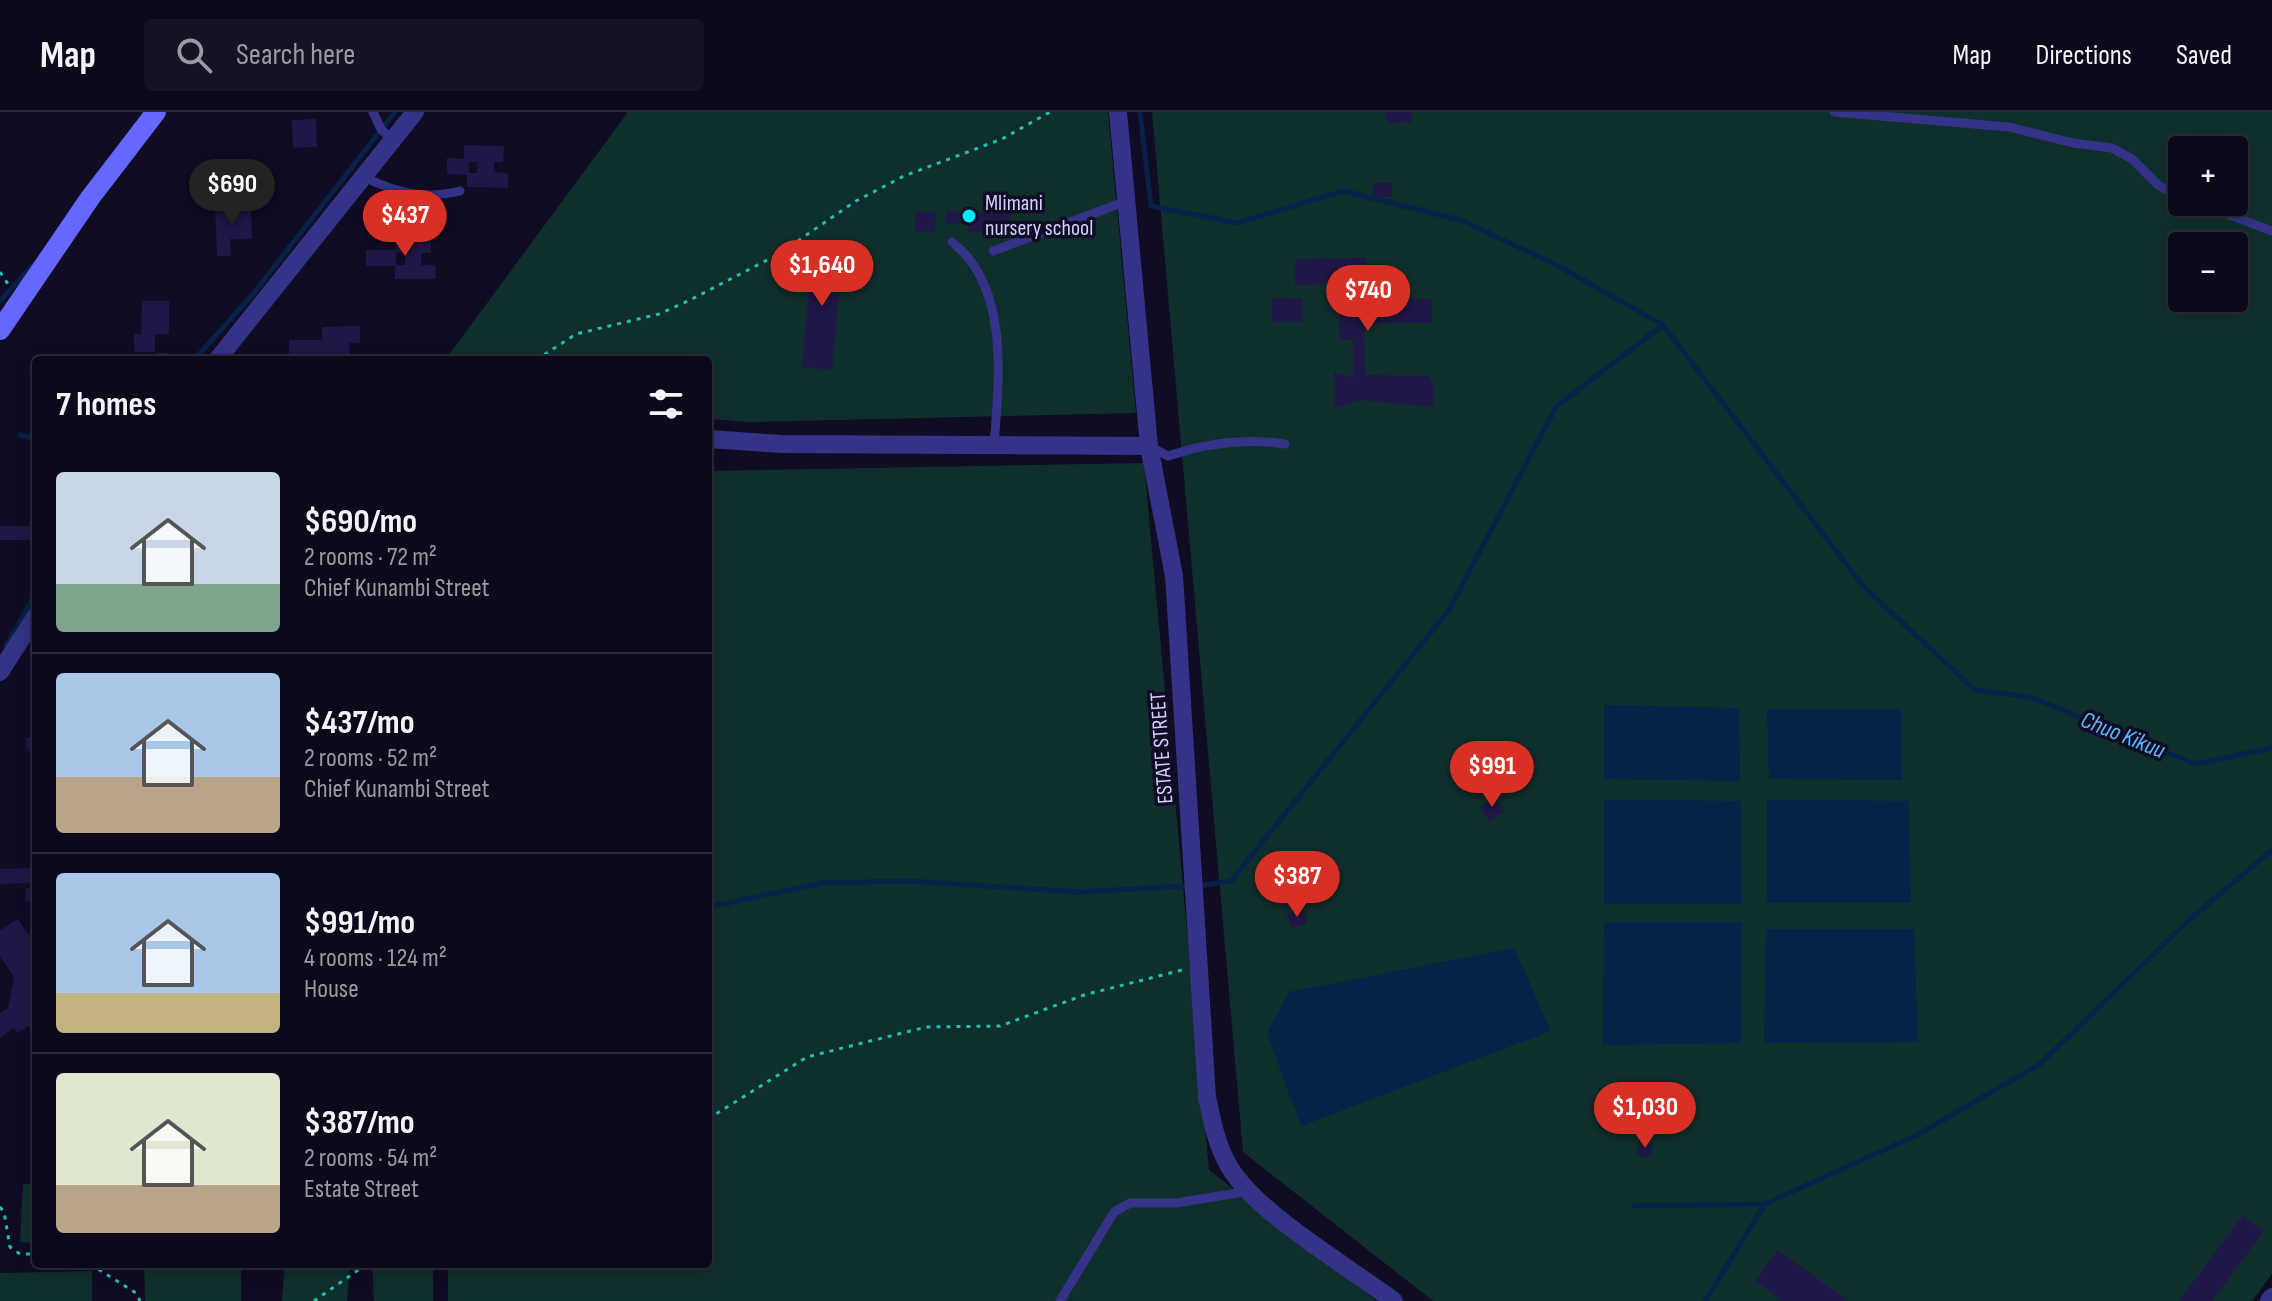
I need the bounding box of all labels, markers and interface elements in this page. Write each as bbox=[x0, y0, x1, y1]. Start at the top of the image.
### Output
search box bbox=[144, 19, 704, 91]
text: Map bbox=[40, 33, 96, 78]
icon: search bbox=[172, 33, 216, 77]
text: Search here bbox=[236, 37, 355, 73]
text: Map bbox=[1953, 39, 1992, 72]
text: Directions bbox=[2036, 39, 2132, 72]
text: Saved bbox=[2176, 39, 2232, 72]
map controls bbox=[2168, 136, 2248, 312]
button: + bbox=[2168, 136, 2248, 216]
pin: $690 bbox=[185, 159, 279, 227]
text: $690 bbox=[207, 169, 257, 200]
pin: $437 bbox=[358, 190, 452, 258]
place label: Mlimani nursery school bbox=[985, 190, 1093, 242]
text: $437 bbox=[381, 200, 429, 231]
marker: Mlimani nursery school bbox=[960, 207, 978, 225]
button: − bbox=[2168, 232, 2248, 312]
pin: $1,640 bbox=[757, 240, 887, 308]
text: $1,640 bbox=[789, 250, 855, 281]
pin: $740 bbox=[1321, 265, 1415, 333]
text: $740 bbox=[1344, 275, 1392, 306]
icon: filters bbox=[644, 382, 688, 426]
text: 7 homes bbox=[56, 384, 156, 425]
text: $690/mo bbox=[304, 501, 417, 542]
icon: home bbox=[120, 504, 216, 600]
text: 2 rooms · 72 m² bbox=[304, 542, 437, 573]
text: Chief Kunambi Street bbox=[304, 573, 489, 604]
street label: ESTATE STREET bbox=[1145, 691, 1179, 805]
text: $437/mo bbox=[304, 702, 414, 743]
icon: home bbox=[120, 705, 216, 801]
water label: Chuo Kikuu bbox=[2077, 705, 2170, 765]
pin: $991 bbox=[1445, 741, 1539, 809]
text: 2 rooms · 52 m² bbox=[304, 743, 437, 774]
text: $991 bbox=[1468, 751, 1516, 782]
text: Chief Kunambi Street bbox=[304, 774, 489, 805]
pin: $387 bbox=[1250, 851, 1344, 919]
text: $387 bbox=[1273, 861, 1321, 892]
text: $991/mo bbox=[304, 902, 415, 943]
icon: home bbox=[120, 905, 216, 1001]
text: 4 rooms · 124 m² bbox=[304, 943, 447, 974]
text: House bbox=[304, 974, 359, 1005]
pin: $1,030 bbox=[1580, 1082, 1710, 1150]
text: $1,030 bbox=[1612, 1092, 1678, 1123]
text: $387/mo bbox=[304, 1102, 415, 1143]
icon: home bbox=[120, 1105, 216, 1201]
text: 2 rooms · 54 m² bbox=[304, 1143, 437, 1174]
text: Estate Street bbox=[304, 1174, 419, 1205]

